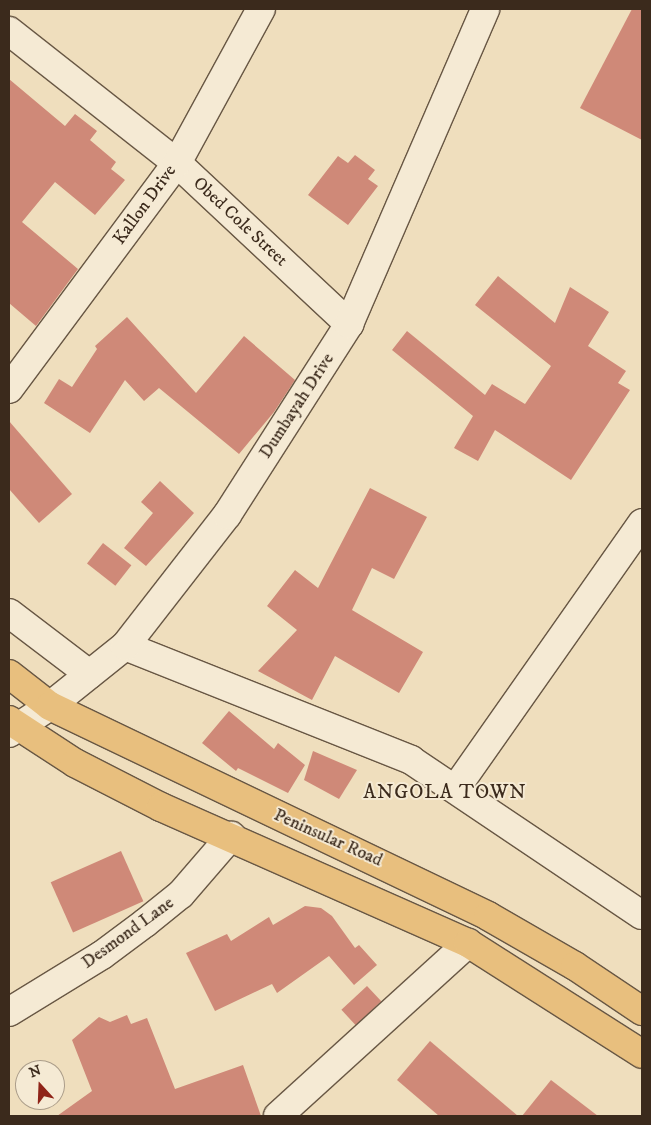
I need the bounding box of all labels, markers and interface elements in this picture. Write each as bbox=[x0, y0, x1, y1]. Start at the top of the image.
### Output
street label: Kallon Drive bbox=[109, 161, 181, 249]
street label: Obed Cole Street bbox=[188, 173, 292, 271]
street label: Dumbayah Drive bbox=[255, 349, 339, 463]
district label: ANGOLA TOWN bbox=[362, 780, 528, 804]
street label: Peninsular Road bbox=[270, 804, 386, 872]
street label: Desmond Lane bbox=[78, 892, 178, 974]
north arrow bbox=[15, 1060, 65, 1110]
text: N bbox=[27, 1061, 44, 1082]

